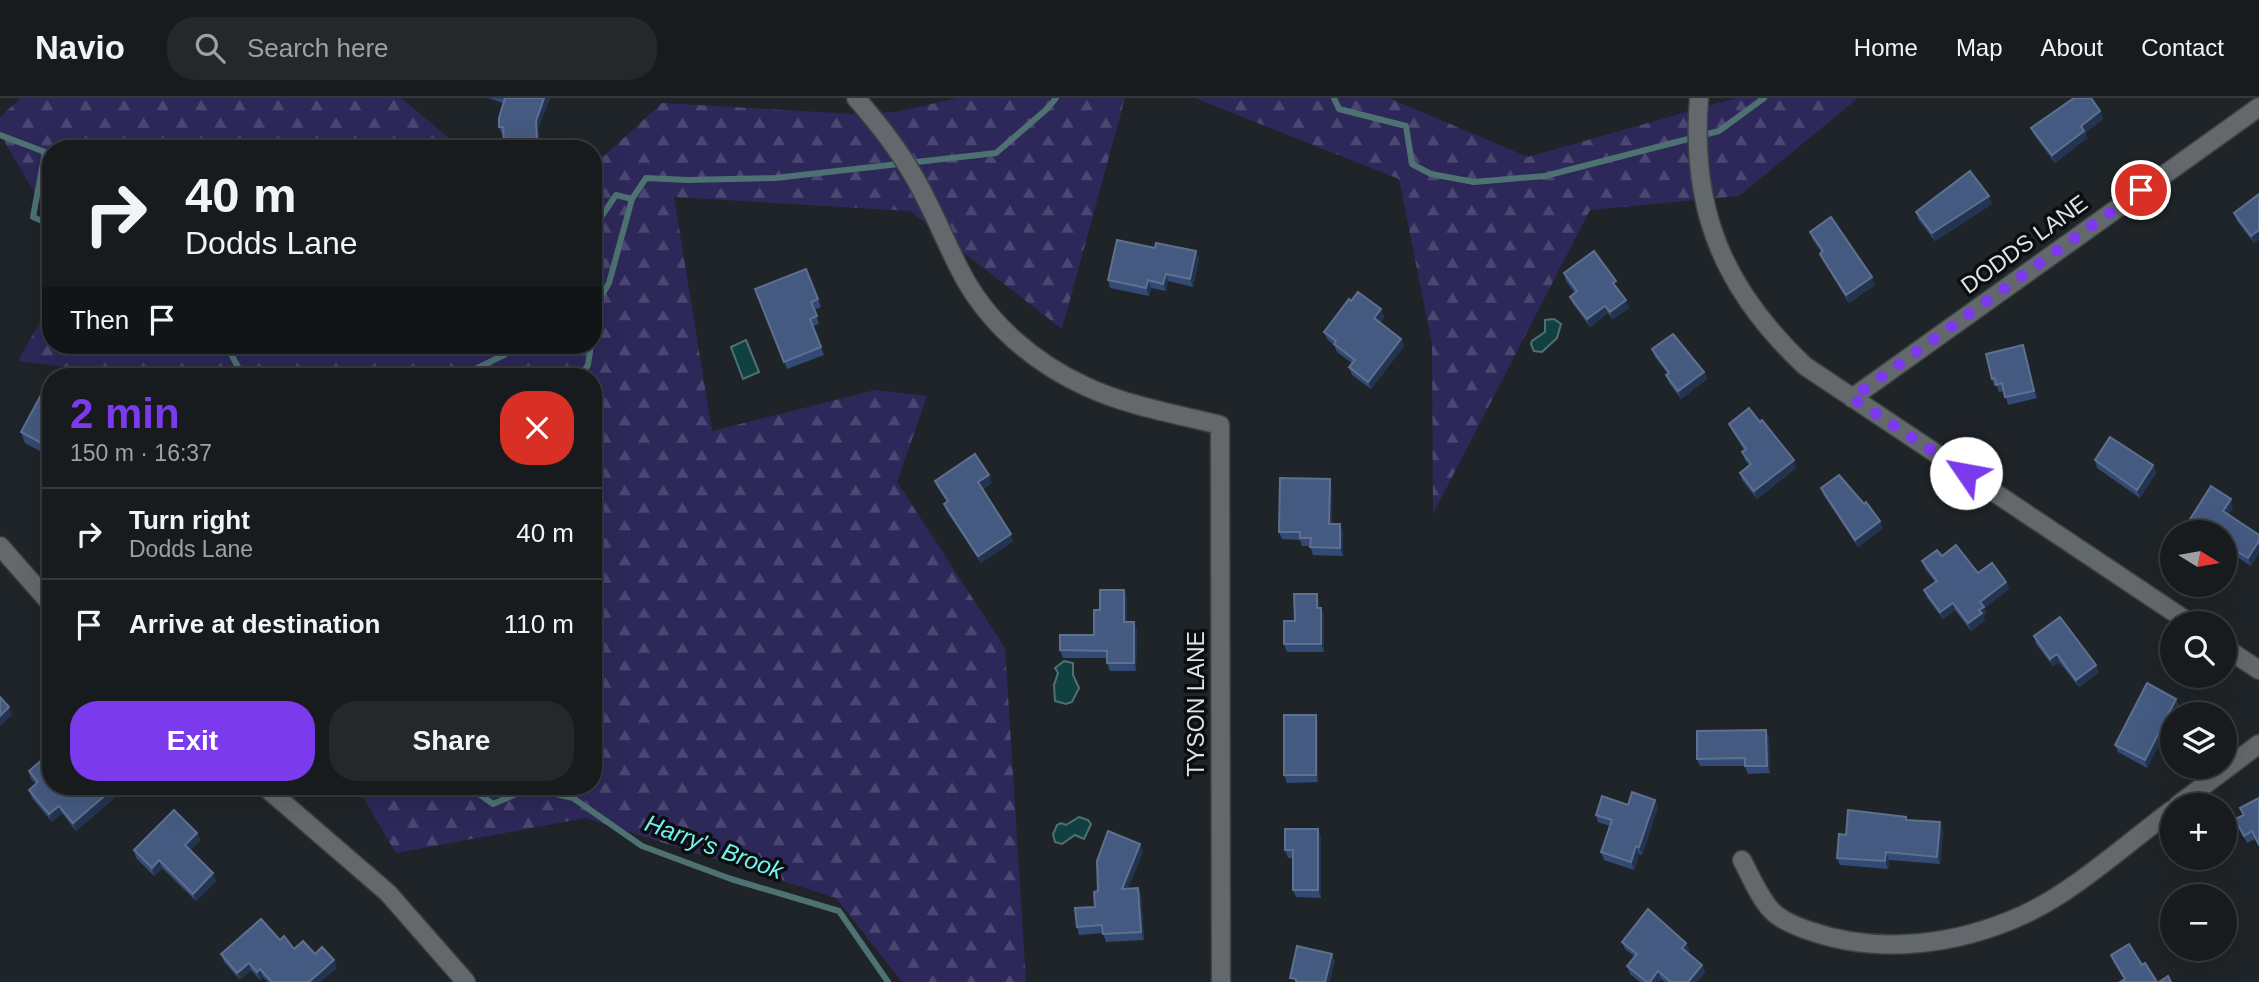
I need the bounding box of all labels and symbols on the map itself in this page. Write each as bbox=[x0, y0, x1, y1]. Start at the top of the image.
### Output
pin bbox=[2111, 160, 2171, 220]
street label: DODDS LANE bbox=[1956, 190, 2092, 298]
position arrow bbox=[1929, 436, 2003, 510]
north arrow bbox=[2160, 520, 2236, 597]
street label: TYSON LANE bbox=[1183, 631, 1209, 777]
water label: Harry's Brook bbox=[642, 809, 789, 885]

